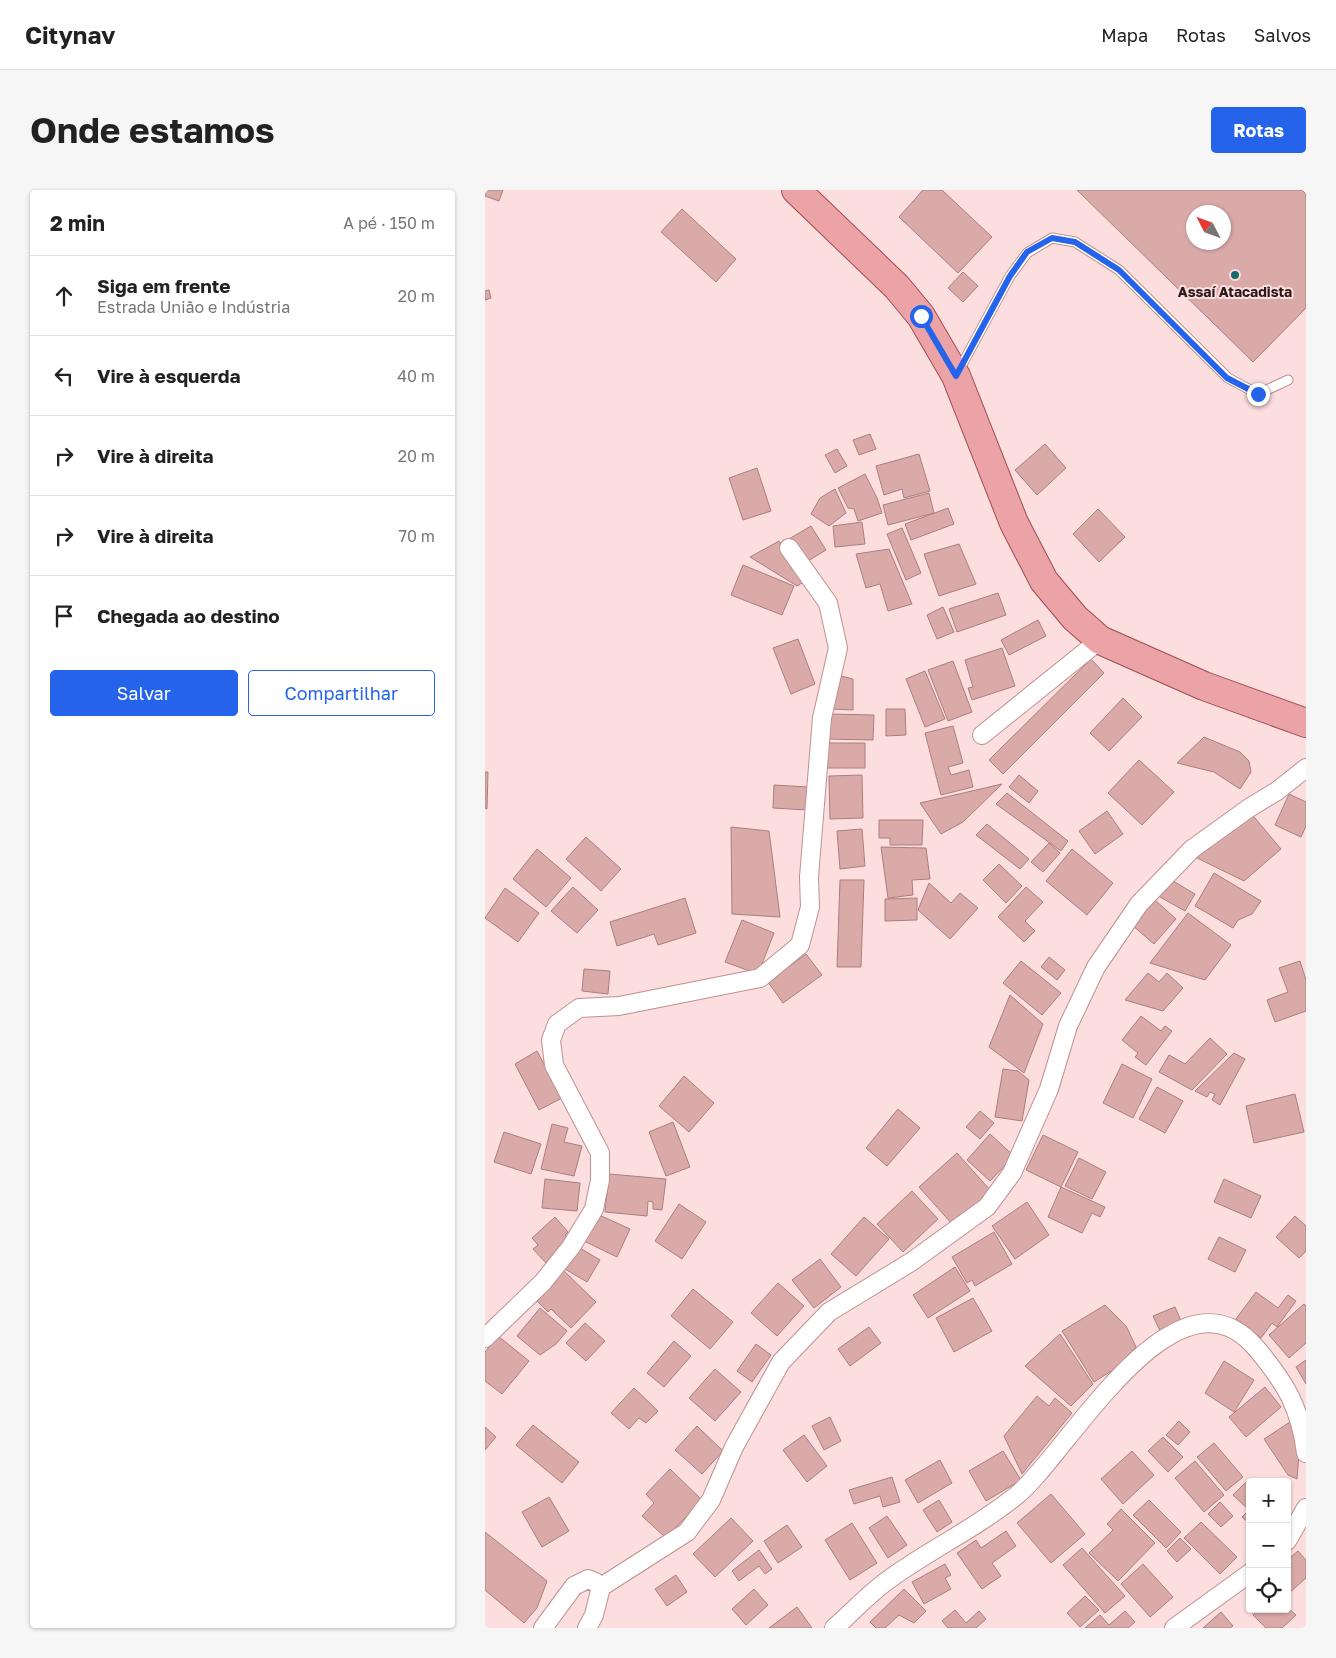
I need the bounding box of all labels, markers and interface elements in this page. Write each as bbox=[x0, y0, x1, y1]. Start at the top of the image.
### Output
text: Citynav bbox=[25, 20, 115, 49]
text: Mapa bbox=[1101, 24, 1148, 46]
text: Rotas bbox=[1176, 24, 1226, 46]
text: Salvos bbox=[1254, 24, 1311, 46]
button: Rotas bbox=[1211, 107, 1306, 153]
text: Onde estamos bbox=[30, 109, 275, 151]
north arrow bbox=[1186, 205, 1231, 250]
text: 2 min bbox=[50, 210, 105, 236]
text: A pé · 150 m bbox=[343, 213, 435, 233]
marker: Assaí Atacadista bbox=[1229, 269, 1241, 281]
text: Siga em frente bbox=[97, 274, 231, 297]
icon: ahead bbox=[50, 282, 78, 310]
place label: Assaí Atacadista bbox=[1178, 283, 1292, 300]
text: 20 m bbox=[398, 286, 435, 306]
text: Estrada União e Indústria bbox=[97, 297, 290, 317]
route start bbox=[910, 305, 933, 328]
icon: left bbox=[50, 362, 78, 390]
text: Vire à esquerda bbox=[97, 364, 240, 387]
text: 40 m bbox=[397, 366, 435, 386]
route end bbox=[1247, 383, 1270, 406]
icon: right bbox=[50, 442, 78, 470]
text: Vire à direita bbox=[97, 444, 214, 467]
text: 20 m bbox=[398, 446, 435, 466]
icon: right bbox=[50, 522, 78, 550]
text: Vire à direita bbox=[97, 524, 214, 547]
text: 70 m bbox=[398, 526, 435, 546]
icon: arrive bbox=[50, 602, 78, 630]
text: Chegada ao destino bbox=[97, 604, 280, 627]
button: Salvar bbox=[50, 670, 238, 716]
button: Compartilhar bbox=[248, 670, 435, 716]
map controls bbox=[1246, 1478, 1291, 1613]
button: + bbox=[1246, 1478, 1291, 1523]
button: − bbox=[1246, 1523, 1291, 1568]
button: locate bbox=[1246, 1568, 1291, 1613]

